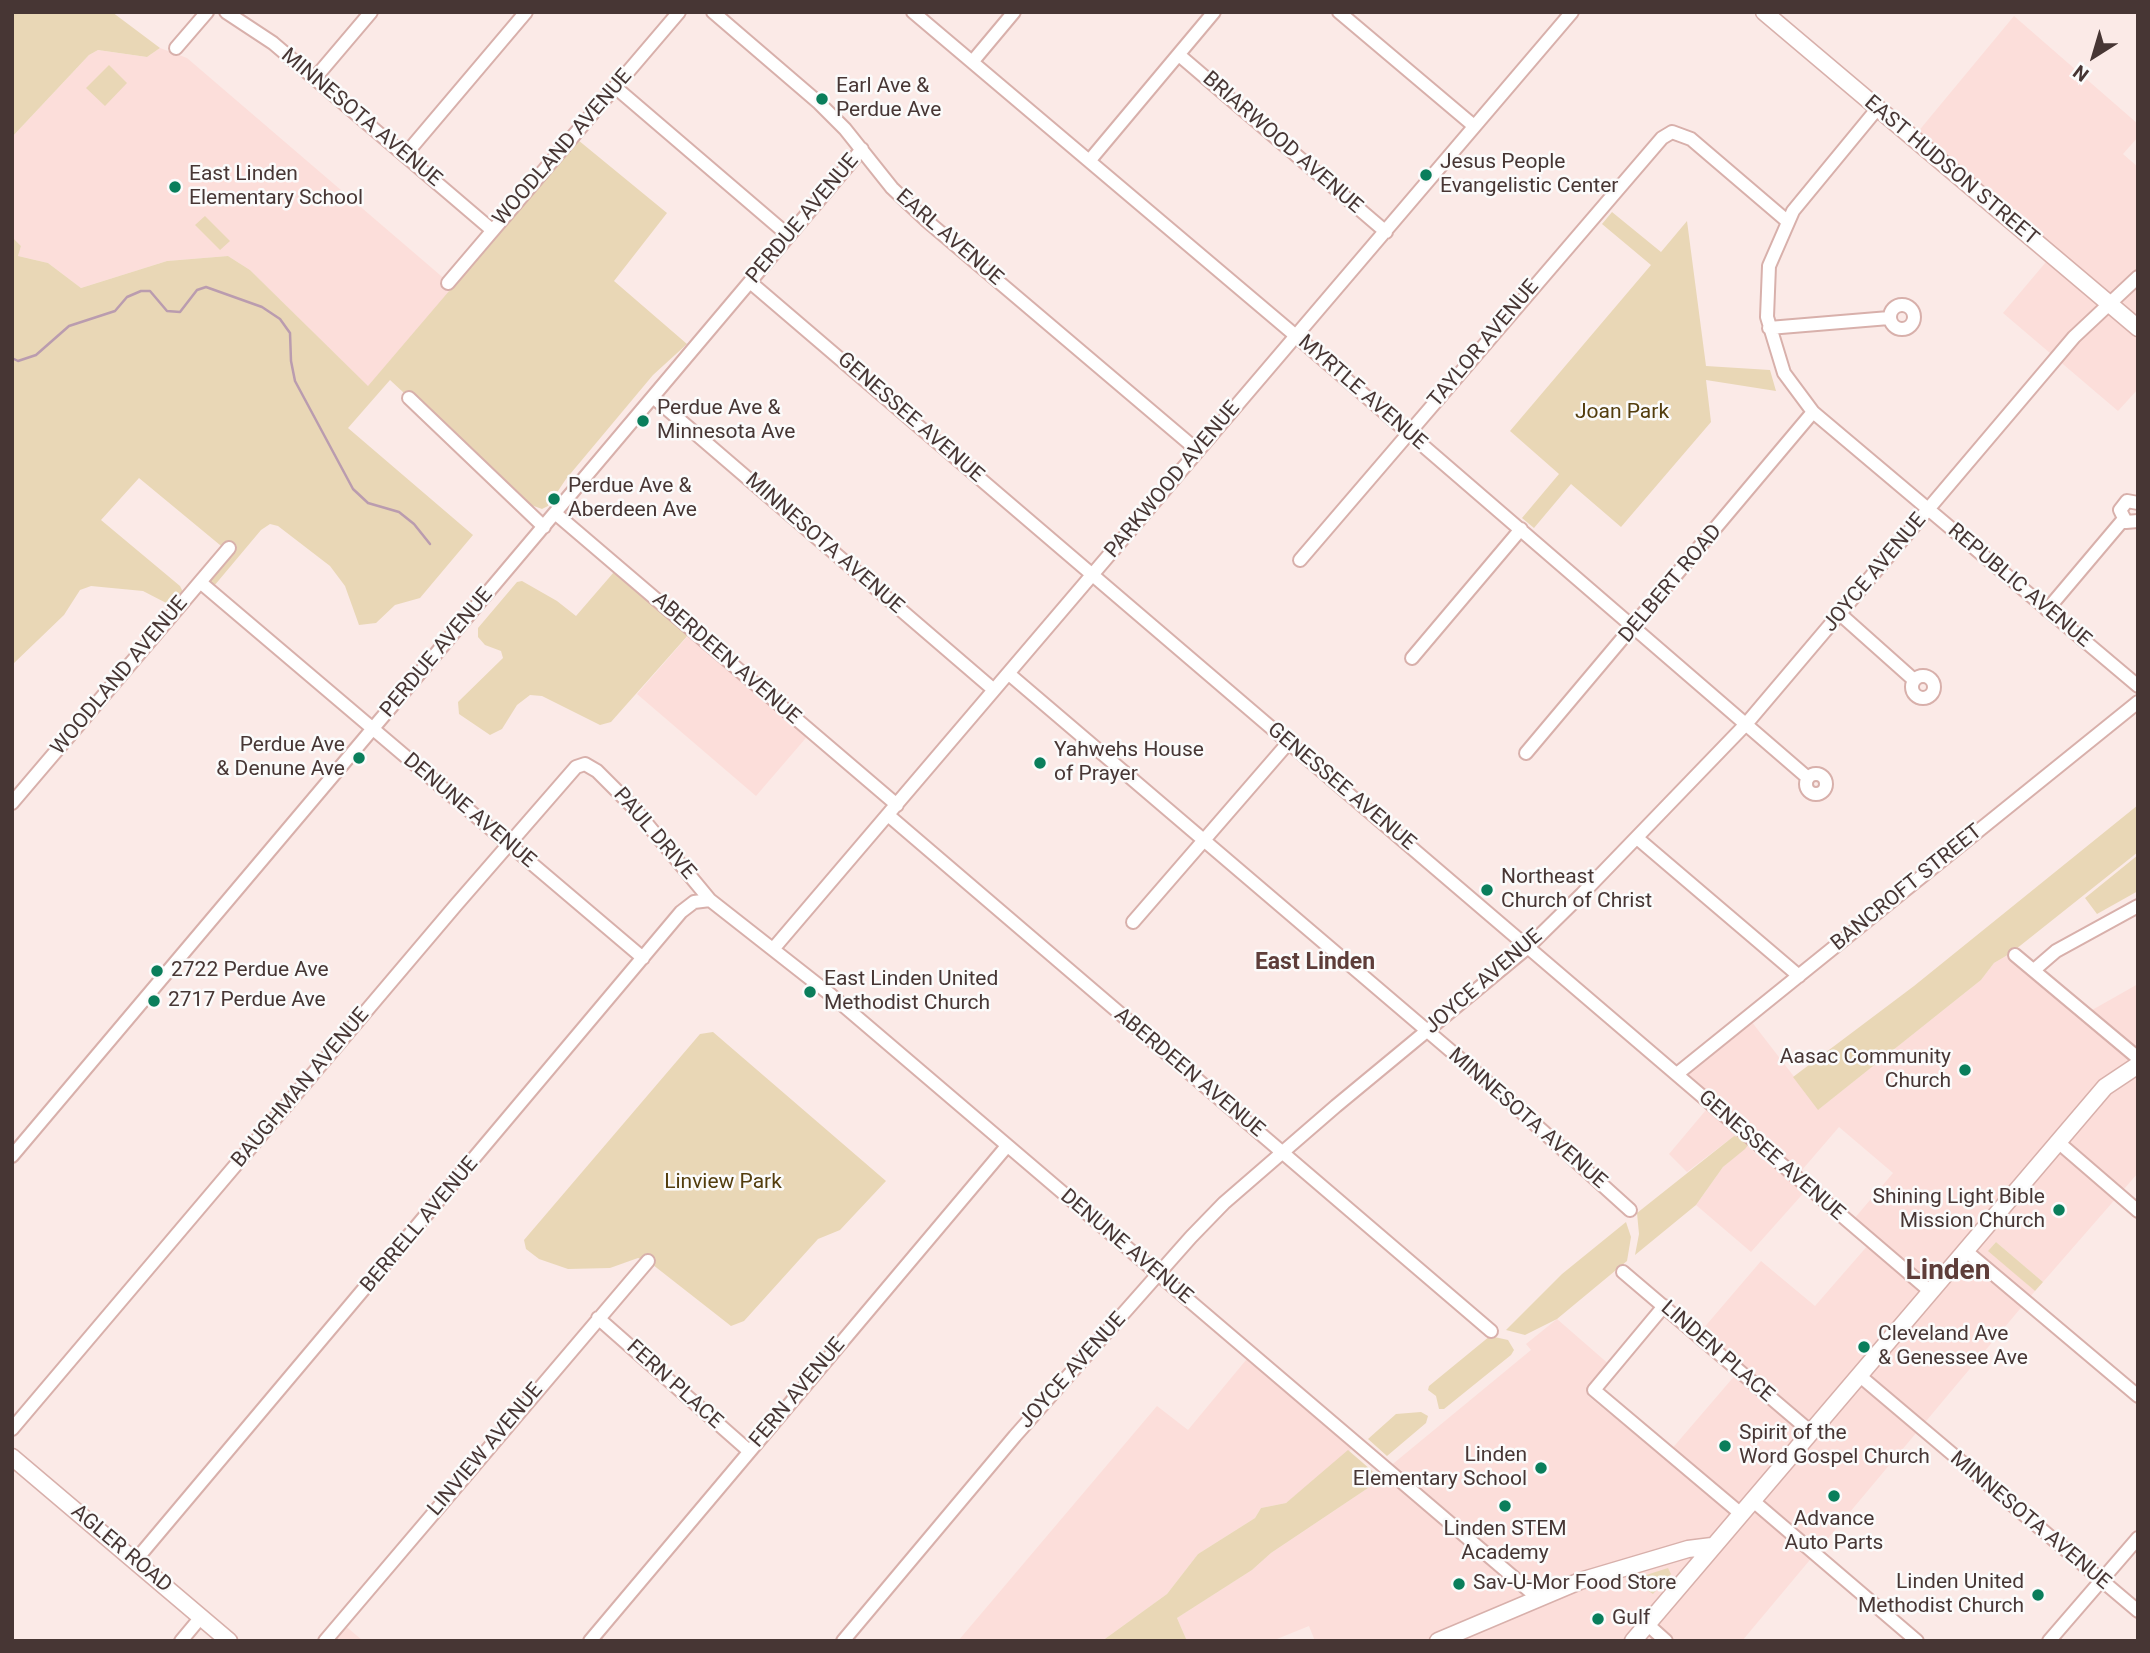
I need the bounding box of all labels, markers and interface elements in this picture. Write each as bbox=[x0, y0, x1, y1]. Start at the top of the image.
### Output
north arrow bbox=[2059, 21, 2129, 91]
street label: MINNESOTA AVENUE bbox=[276, 43, 446, 193]
text: N bbox=[2069, 60, 2093, 86]
street label: WOODLAND AVENUE bbox=[488, 65, 638, 231]
street label: BRIARWOOD AVENUE bbox=[1197, 67, 1367, 219]
place label: Earl Ave & Perdue Ave bbox=[836, 74, 941, 124]
marker: Earl Ave & Perdue Ave bbox=[814, 91, 830, 107]
street label: EAST HUDSON STREET bbox=[1859, 91, 2043, 251]
street label: PERDUE AVENUE bbox=[742, 149, 864, 289]
place label: Jesus People Evangelistic Center bbox=[1440, 150, 1618, 200]
place label: East Linden Elementary School bbox=[189, 162, 363, 212]
marker: Jesus People Evangelistic Center bbox=[1418, 167, 1434, 183]
marker: East Linden Elementary School bbox=[167, 179, 183, 195]
street label: EARL AVENUE bbox=[890, 185, 1008, 291]
street label: TAYLOR AVENUE bbox=[1423, 275, 1545, 413]
street label: MYRTLE AVENUE bbox=[1292, 330, 1432, 456]
street label: GENESSEE AVENUE bbox=[832, 348, 988, 488]
place label: Perdue Ave & Minnesota Ave bbox=[657, 396, 795, 446]
street label: PARKWOOD AVENUE bbox=[1100, 397, 1246, 563]
park label: Joan Park bbox=[1575, 400, 1669, 426]
marker: Perdue Ave & Minnesota Ave bbox=[635, 413, 651, 429]
street label: MINNESOTA AVENUE bbox=[740, 468, 908, 620]
place label: Perdue Ave & Aberdeen Ave bbox=[568, 474, 697, 524]
marker: Perdue Ave & Aberdeen Ave bbox=[546, 491, 562, 507]
street label: JOYCE AVENUE bbox=[1818, 508, 1932, 638]
street label: REPUBLIC AVENUE bbox=[1942, 519, 2096, 653]
street label: DELBERT ROAD bbox=[1614, 520, 1728, 648]
street label: PERDUE AVENUE bbox=[376, 583, 498, 723]
street label: ABERDEEN AVENUE bbox=[647, 588, 805, 730]
street label: WOODLAND AVENUE bbox=[46, 592, 194, 760]
street label: GENESSEE AVENUE bbox=[1262, 718, 1420, 856]
place label: Perdue Ave & Denune Ave bbox=[216, 733, 345, 783]
place label: Yahwehs House of Prayer bbox=[1054, 738, 1204, 788]
street label: DENUNE AVENUE bbox=[398, 748, 540, 874]
marker: Perdue Ave & Denune Ave bbox=[351, 750, 367, 766]
marker: Yahwehs House of Prayer bbox=[1032, 755, 1048, 771]
street label: PAUL DRIVE bbox=[607, 783, 701, 885]
street label: BANCROFT STREET bbox=[1826, 819, 1988, 957]
place label: Northeast Church of Christ bbox=[1501, 865, 1652, 915]
marker: Northeast Church of Christ bbox=[1479, 882, 1495, 898]
street label: JOYCE AVENUE bbox=[1420, 924, 1548, 1040]
district label: East Linden bbox=[1255, 949, 1375, 977]
place label: 2722 Perdue Ave bbox=[171, 958, 329, 984]
marker: 2722 Perdue Ave bbox=[149, 963, 165, 979]
place label: East Linden United Methodist Church bbox=[824, 967, 998, 1017]
marker: East Linden United Methodist Church bbox=[802, 984, 818, 1000]
place label: 2717 Perdue Ave bbox=[168, 988, 326, 1014]
marker: 2717 Perdue Ave bbox=[146, 993, 162, 1009]
street label: BAUGHMAN AVENUE bbox=[227, 1003, 375, 1173]
street label: ABERDEEN AVENUE bbox=[1109, 1003, 1269, 1143]
street label: MINNESOTA AVENUE bbox=[1443, 1043, 1611, 1195]
place label: Aasac Community Church bbox=[1780, 1045, 1951, 1095]
marker: Aasac Community Church bbox=[1957, 1062, 1973, 1078]
street label: GENESSEE AVENUE bbox=[1693, 1086, 1849, 1226]
street label: BERRELL AVENUE bbox=[356, 1152, 484, 1298]
park label: Linview Park bbox=[664, 1170, 782, 1196]
street label: DENUNE AVENUE bbox=[1055, 1184, 1197, 1310]
place label: Shining Light Bible Mission Church bbox=[1872, 1185, 2045, 1235]
marker: Shining Light Bible Mission Church bbox=[2051, 1202, 2067, 1218]
district label: Linden bbox=[1906, 1255, 1990, 1289]
street label: LINDEN PLACE bbox=[1655, 1296, 1779, 1408]
street label: JOYCE AVENUE bbox=[1014, 1308, 1132, 1434]
place label: Cleveland Ave & Genessee Ave bbox=[1878, 1322, 2028, 1372]
street label: FERN AVENUE bbox=[745, 1333, 851, 1453]
street label: FERN PLACE bbox=[621, 1335, 727, 1435]
marker: Cleveland Ave & Genessee Ave bbox=[1856, 1339, 1872, 1355]
street label: LINVIEW AVENUE bbox=[423, 1379, 549, 1521]
place label: Spirit of the Word Gospel Church bbox=[1739, 1421, 1930, 1471]
marker: Spirit of the Word Gospel Church bbox=[1717, 1438, 1733, 1454]
place label: Linden Elementary School bbox=[1353, 1443, 1527, 1493]
street label: MINNESOTA AVENUE bbox=[1945, 1446, 2115, 1596]
marker: Linden Elementary School bbox=[1533, 1460, 1549, 1476]
marker: Advance Auto Parts bbox=[1826, 1488, 1842, 1504]
marker: Linden STEM Academy bbox=[1497, 1498, 1513, 1514]
street label: AGLER ROAD bbox=[65, 1500, 177, 1598]
place label: Advance Auto Parts bbox=[1785, 1507, 1883, 1557]
place label: Linden STEM Academy bbox=[1443, 1517, 1567, 1567]
place label: Linden United Methodist Church bbox=[1858, 1570, 2024, 1620]
place label: Sav-U-Mor Food Store bbox=[1473, 1571, 1676, 1597]
marker: Sav-U-Mor Food Store bbox=[1451, 1576, 1467, 1592]
marker: Linden United Methodist Church bbox=[2030, 1587, 2046, 1603]
place label: Gulf bbox=[1612, 1606, 1650, 1632]
marker: Gulf bbox=[1590, 1611, 1606, 1627]

